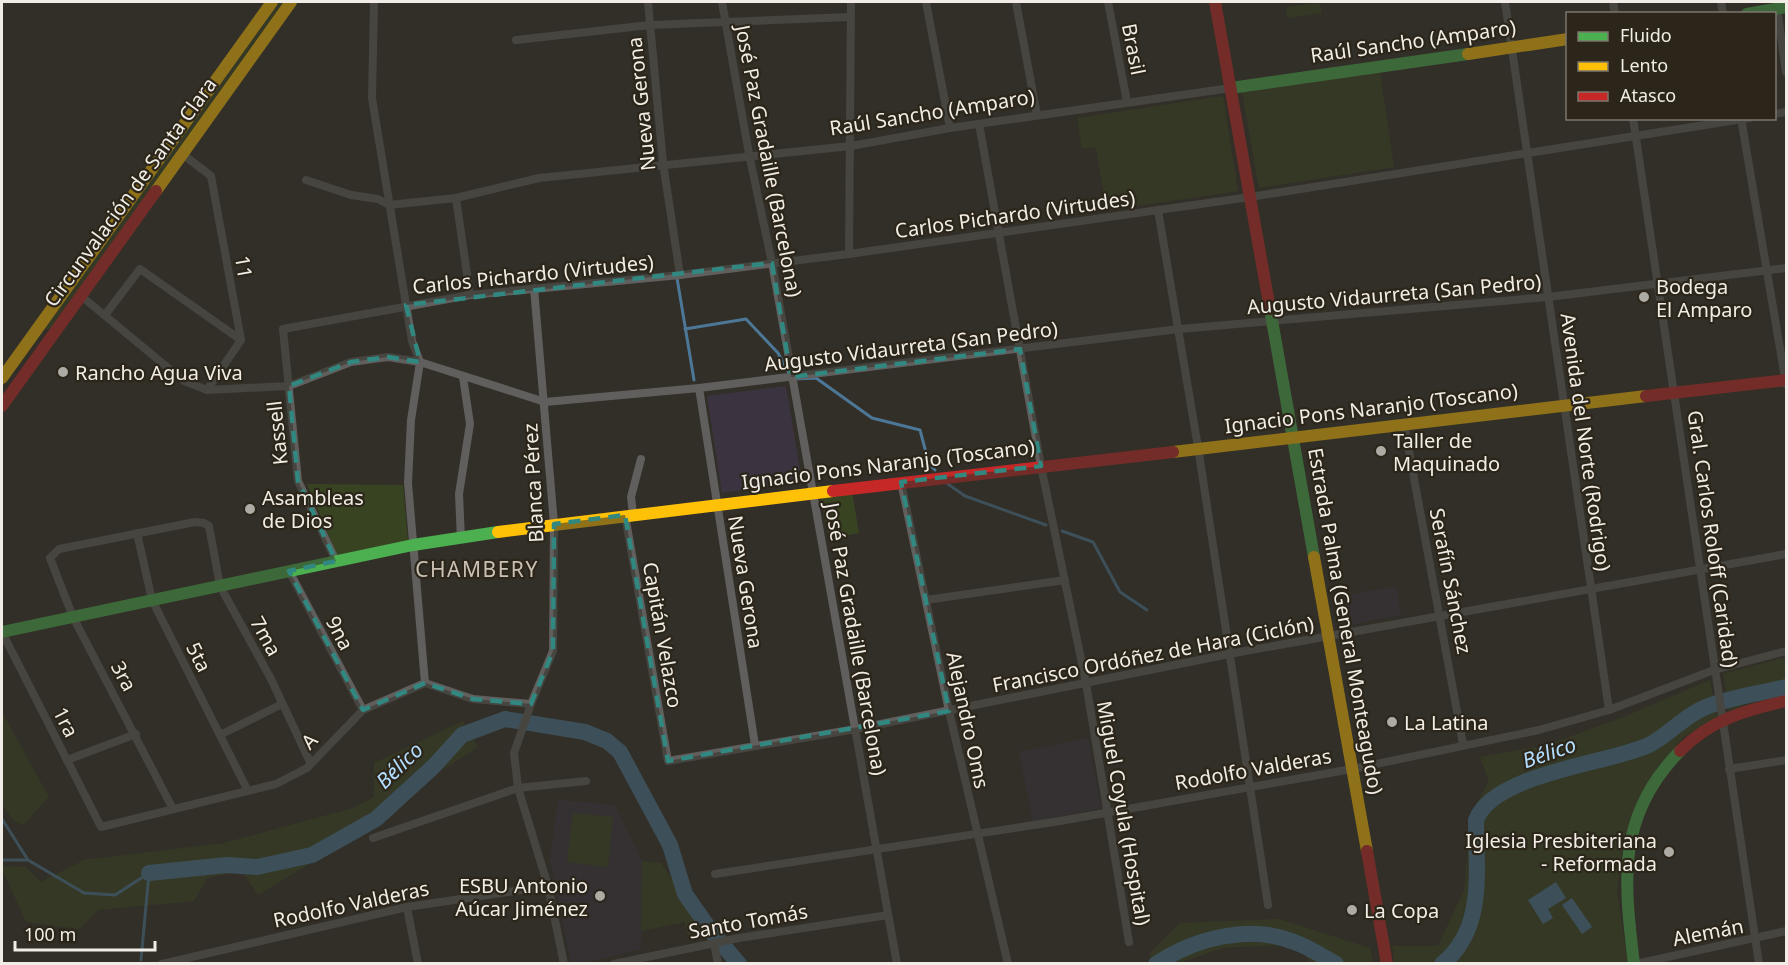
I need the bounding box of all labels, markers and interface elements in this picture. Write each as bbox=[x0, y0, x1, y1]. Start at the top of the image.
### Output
legend bbox=[1566, 12, 1776, 120]
street label: Raúl Sancho (Amparo) bbox=[1309, 13, 1517, 69]
street label: José Paz Gradaille (Barcelona) bbox=[729, 21, 809, 299]
street label: Brasil bbox=[1116, 21, 1152, 77]
text: Fluido bbox=[1620, 23, 1672, 47]
street label: Nueva Gerona bbox=[621, 36, 661, 172]
text: Lento bbox=[1620, 53, 1668, 77]
street label: Circunvalación de Santa Clara bbox=[38, 72, 222, 312]
street label: Raúl Sancho (Amparo) bbox=[828, 82, 1036, 142]
text: Atasco bbox=[1620, 83, 1676, 107]
street label: Carlos Pichardo (Virtudes) bbox=[893, 184, 1137, 244]
street label: Carlos Pichardo (Virtudes) bbox=[411, 248, 655, 300]
street label: 11 bbox=[229, 253, 259, 281]
street label: Augusto Vidaurreta (San Pedro) bbox=[1246, 268, 1542, 320]
place label: Bodega El Amparo bbox=[1656, 273, 1752, 323]
marker: Bodega El Amparo bbox=[1637, 290, 1651, 304]
street label: Avenida del Norte (Rodrigo) bbox=[1555, 311, 1617, 573]
street label: Augusto Vidaurreta (San Pedro) bbox=[763, 315, 1059, 377]
place label: Rancho Agua Viva bbox=[75, 359, 243, 386]
marker: Rancho Agua Viva bbox=[56, 365, 70, 379]
street label: Ignacio Pons Naranjo (Toscano) bbox=[1223, 377, 1519, 439]
street label: Kassell bbox=[260, 400, 294, 466]
street label: Gral. Carlos Roloff (Caridad) bbox=[1682, 409, 1744, 669]
street label: Blanca Pérez bbox=[516, 423, 550, 543]
place label: Taller de Maquinado bbox=[1393, 427, 1500, 477]
street label: Ignacio Pons Naranjo (Toscano) bbox=[740, 433, 1036, 495]
marker: Taller de Maquinado bbox=[1374, 444, 1388, 458]
street label: Estrada Palma (General Monteagudo) bbox=[1302, 446, 1390, 796]
place label: Asambleas de Dios bbox=[262, 484, 364, 534]
street label: José Paz Gradaille (Barcelona) bbox=[818, 499, 893, 777]
marker: Asambleas de Dios bbox=[243, 502, 257, 516]
street label: Serafín Sánchez bbox=[1424, 506, 1478, 656]
street label: Nueva Gerona bbox=[722, 514, 770, 650]
district label: CHAMBERY bbox=[415, 555, 539, 583]
street label: Capitán Velazco bbox=[637, 560, 689, 710]
street label: Francisco Ordóñez de Hara (Ciclón) bbox=[990, 610, 1316, 698]
street label: 7ma bbox=[244, 611, 288, 661]
street label: 9na bbox=[320, 611, 360, 655]
street label: 5ta bbox=[180, 638, 218, 676]
street label: Alejandro Oms bbox=[940, 649, 996, 791]
street label: 3ra bbox=[105, 656, 143, 696]
street label: Miguel Coyula (Hospital) bbox=[1091, 699, 1157, 927]
street label: 1ra bbox=[47, 702, 85, 742]
place label: La Latina bbox=[1404, 709, 1489, 736]
marker: La Latina bbox=[1385, 715, 1399, 729]
street label: A bbox=[295, 727, 323, 755]
water label: Bélico bbox=[1518, 730, 1580, 774]
water label: Bélico bbox=[369, 736, 429, 794]
street label: Rodolfo Valderas bbox=[1173, 742, 1333, 796]
place label: Iglesia Presbiteriana - Reformada bbox=[1465, 827, 1657, 877]
marker: Iglesia Presbiteriana - Reformada bbox=[1662, 845, 1676, 859]
place label: ESBU Antonio Aúcar Jiménez bbox=[455, 872, 588, 922]
street label: Rodolfo Valderas bbox=[271, 874, 431, 934]
marker: ESBU Antonio Aúcar Jiménez bbox=[593, 889, 607, 903]
street label: Santo Tomás bbox=[686, 897, 810, 945]
place label: La Copa bbox=[1364, 897, 1439, 924]
marker: La Copa bbox=[1345, 903, 1359, 917]
street label: Alemán bbox=[1670, 912, 1746, 952]
scale bar bbox=[15, 914, 154, 952]
text: 100 m bbox=[24, 922, 76, 946]

